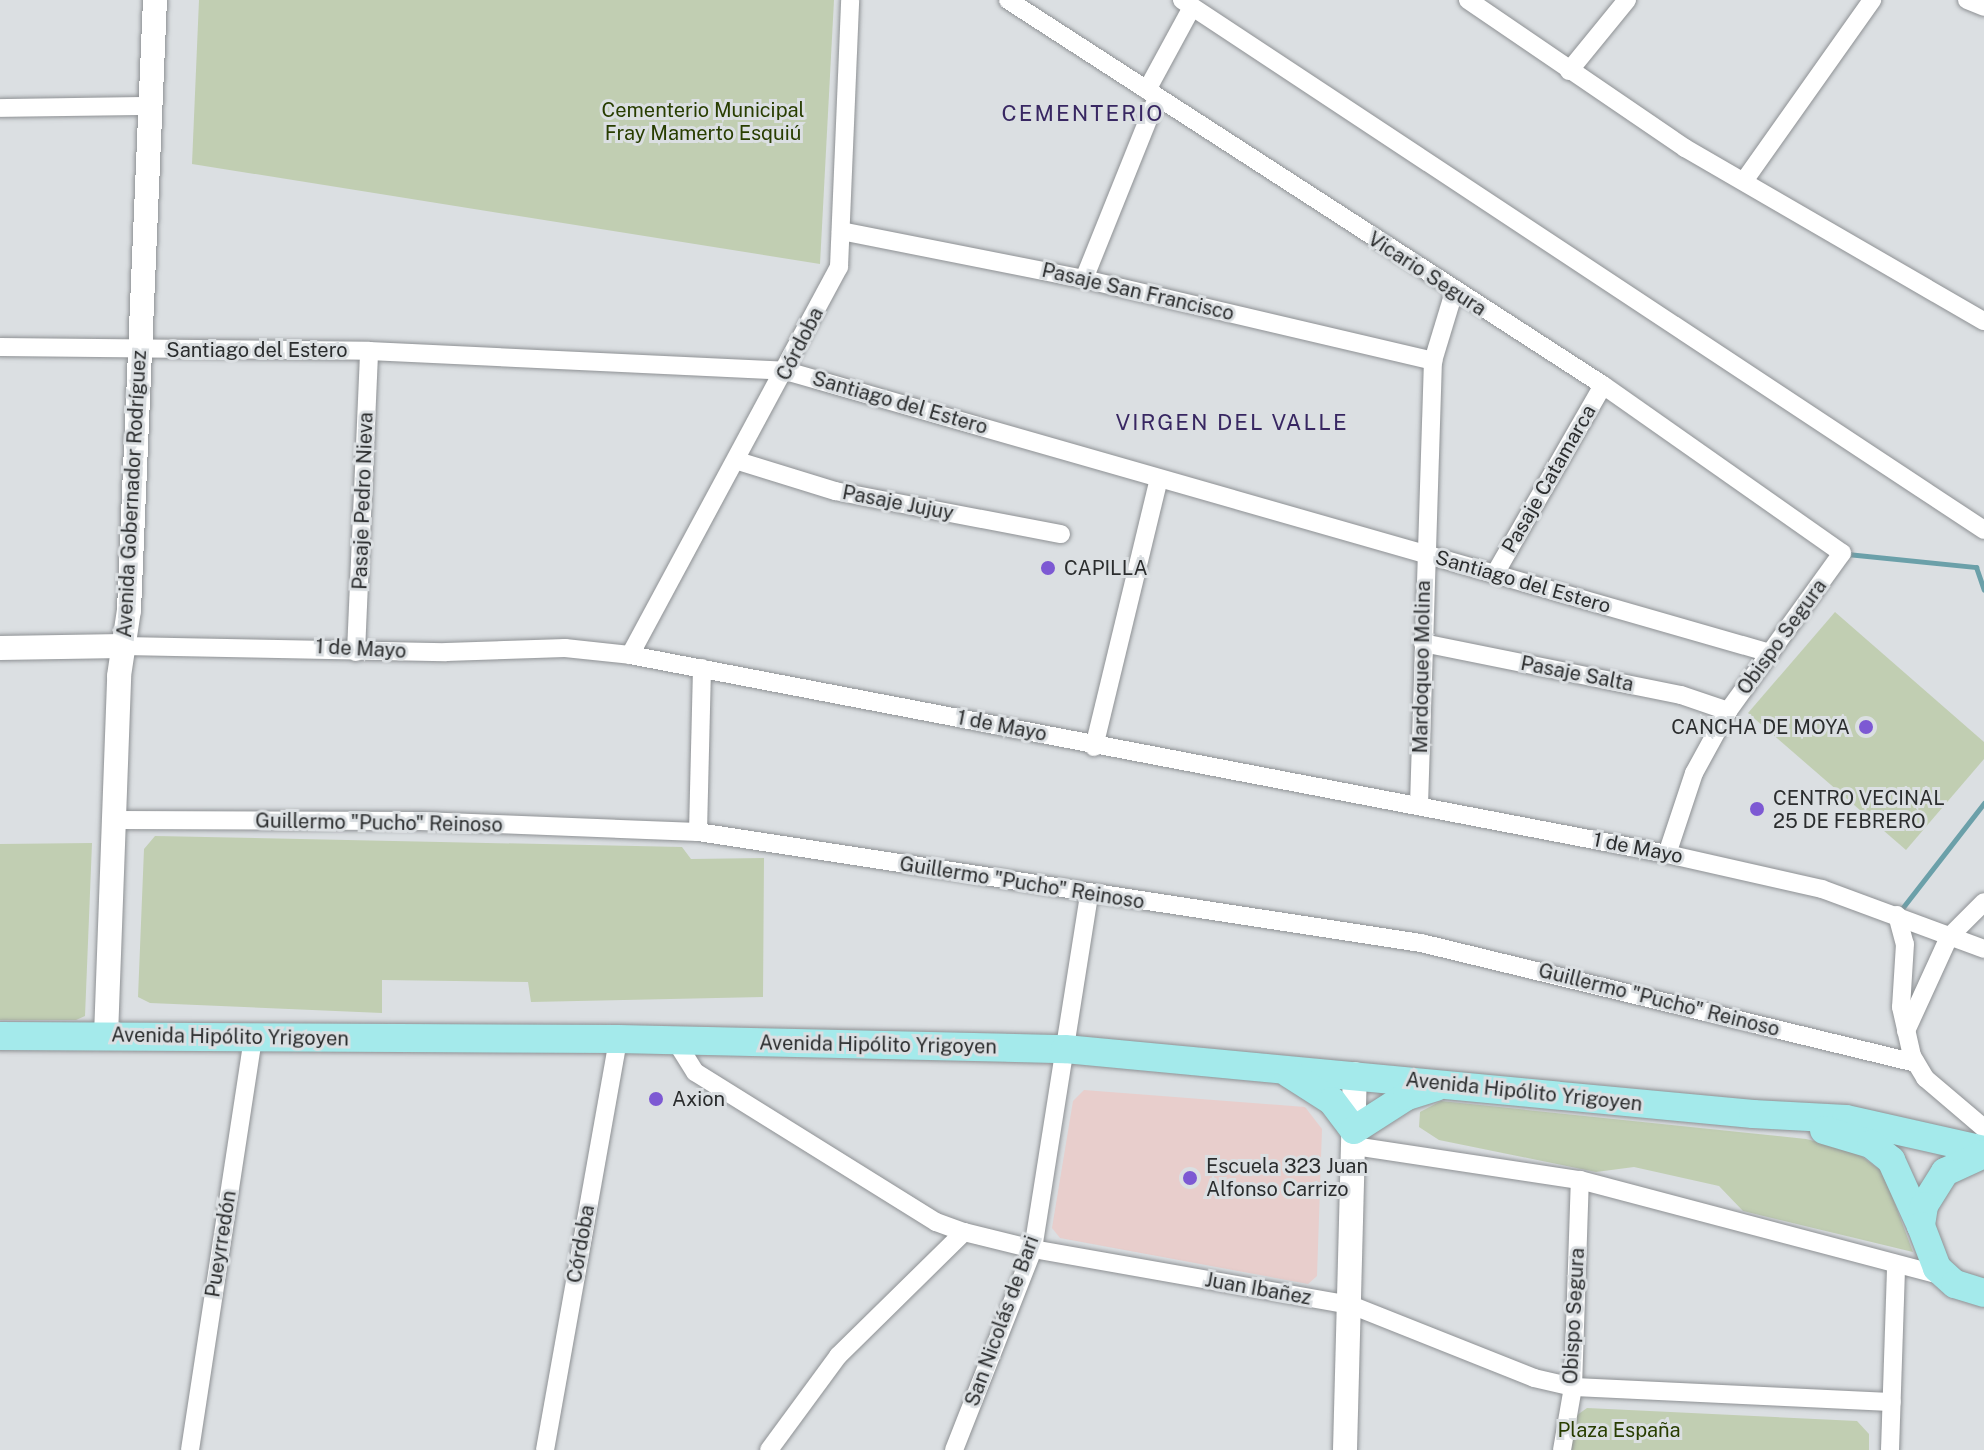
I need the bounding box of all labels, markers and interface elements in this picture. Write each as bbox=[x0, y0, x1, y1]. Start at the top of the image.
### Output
park label: Cementerio Municipal Fray Mamerto Esquiú bbox=[601, 99, 805, 146]
district label: CEMENTERIO bbox=[1002, 101, 1164, 127]
street label: Vicario Segura bbox=[1363, 227, 1491, 321]
street label: Pasaje San Francisco bbox=[1039, 258, 1237, 326]
street label: Córdoba bbox=[771, 303, 829, 385]
street label: Santiago del Estero bbox=[166, 338, 348, 362]
street label: Avenida Gobernador Rodríguez bbox=[112, 350, 152, 638]
street label: Santiago del Estero bbox=[809, 366, 991, 440]
street label: Pasaje Catamarca bbox=[1497, 401, 1601, 557]
district label: VIRGEN DEL VALLE bbox=[1115, 410, 1349, 436]
street label: Pasaje Pedro Nieva bbox=[348, 412, 378, 590]
street label: Pasaje Jujuy bbox=[840, 480, 956, 526]
street label: Santiago del Estero bbox=[1432, 545, 1614, 619]
place label: CAPILLA bbox=[1064, 556, 1148, 580]
marker: CAPILLA bbox=[1039, 559, 1057, 577]
street label: Obispo Segura bbox=[1732, 575, 1832, 699]
street label: Mardoqueo Molina bbox=[1408, 580, 1436, 754]
street label: 1 de Mayo bbox=[315, 635, 407, 663]
street label: Pasaje Salta bbox=[1518, 651, 1636, 697]
street label: 1 de Mayo bbox=[955, 706, 1049, 746]
place label: CANCHA DE MOYA bbox=[1671, 715, 1850, 739]
marker: CANCHA DE MOYA bbox=[1857, 718, 1875, 736]
place label: CENTRO VECINAL 25 DE FEBRERO bbox=[1773, 786, 1945, 833]
marker: CENTRO VECINAL 25 DE FEBRERO bbox=[1748, 800, 1766, 818]
street label: Guillermo "Pucho" Reinoso bbox=[255, 809, 503, 837]
street label: 1 de Mayo bbox=[1591, 828, 1685, 868]
street label: Guillermo "Pucho" Reinoso bbox=[898, 852, 1146, 914]
street label: Guillermo "Pucho" Reinoso bbox=[1536, 958, 1782, 1042]
street label: Avenida Hipólito Yrigoyen bbox=[111, 1023, 349, 1051]
street label: Avenida Hipólito Yrigoyen bbox=[759, 1031, 997, 1059]
street label: Avenida Hipólito Yrigoyen bbox=[1404, 1068, 1644, 1116]
place label: Axion bbox=[672, 1087, 725, 1111]
marker: Axion bbox=[647, 1090, 665, 1108]
place label: Escuela 323 Juan Alfonso Carrizo bbox=[1206, 1154, 1368, 1201]
marker: Escuela 323 Juan Alfonso Carrizo bbox=[1181, 1169, 1199, 1187]
street label: Pueyrredón bbox=[201, 1189, 241, 1299]
street label: Córdoba bbox=[562, 1203, 600, 1285]
street label: San Nicolás de Bari bbox=[960, 1232, 1044, 1410]
street label: Obispo Segura bbox=[1558, 1247, 1590, 1385]
street label: Juan Ibañez bbox=[1203, 1268, 1313, 1310]
park label: Plaza España bbox=[1557, 1418, 1681, 1442]

